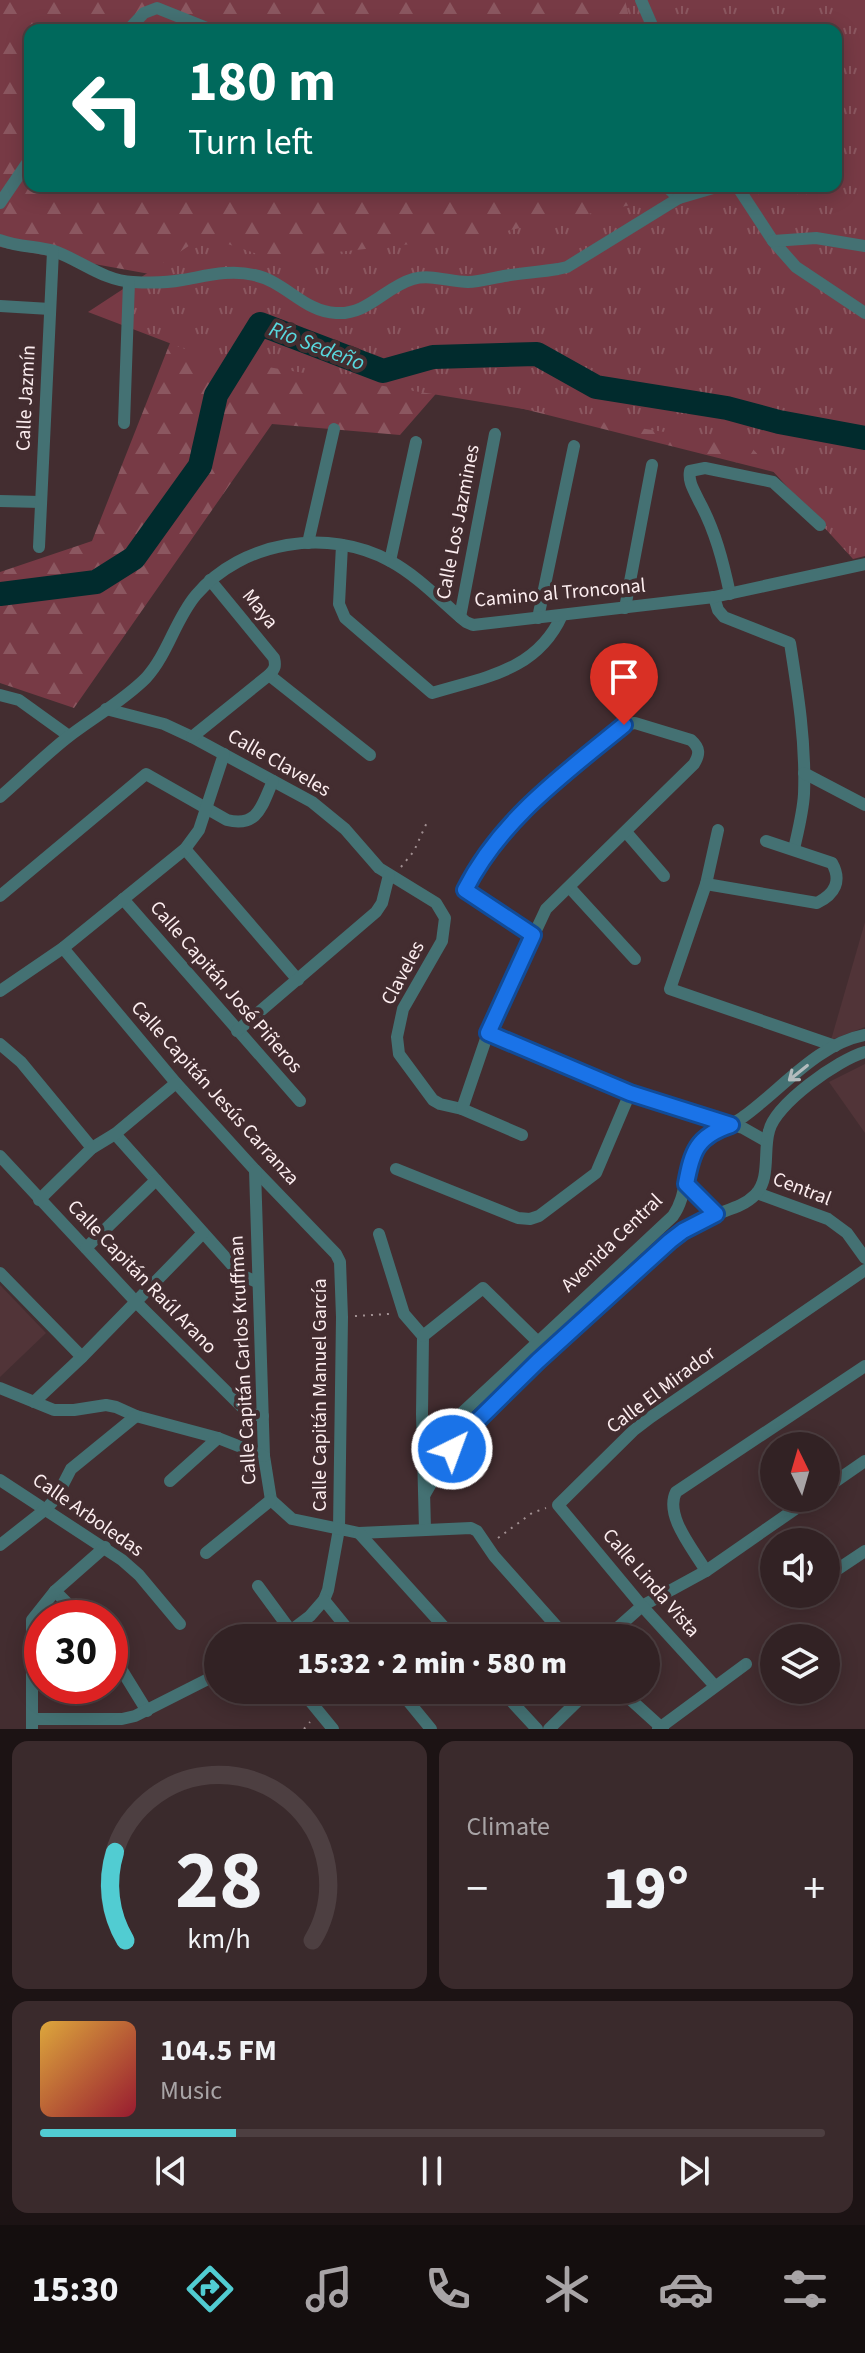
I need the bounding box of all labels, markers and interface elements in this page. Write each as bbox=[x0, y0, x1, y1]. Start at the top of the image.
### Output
text: 180 m bbox=[188, 43, 336, 122]
icon: left bbox=[56, 56, 160, 160]
text: Turn left bbox=[188, 117, 313, 168]
water label: Río Sedeño bbox=[265, 313, 369, 379]
street label: Calle Jazmín bbox=[9, 344, 43, 452]
street label: Calle Los Jazmines bbox=[429, 442, 487, 602]
street label: Camino al Tronconal bbox=[473, 572, 647, 614]
street label: Maya bbox=[235, 583, 285, 635]
pin bbox=[590, 643, 658, 725]
icon: arrive bbox=[602, 655, 646, 699]
street label: Calle Claveles bbox=[222, 722, 336, 804]
street label: Calle Capitán José Piñeros bbox=[143, 895, 309, 1079]
street label: Claveles bbox=[374, 936, 432, 1010]
street label: Calle Capitán Jesús Carranza bbox=[124, 995, 306, 1191]
one-way arrow bbox=[788, 1064, 809, 1082]
street label: Central bbox=[769, 1165, 835, 1213]
street label: Avenida Central bbox=[555, 1187, 669, 1299]
street label: Calle Capitán Raúl Arano bbox=[61, 1194, 223, 1360]
street label: Calle Capitán Carlos Kruffman bbox=[222, 1235, 264, 1485]
street label: Calle Capitán Manuel García bbox=[306, 1278, 334, 1512]
street label: Calle El Mirador bbox=[601, 1340, 721, 1440]
position arrow bbox=[410, 1407, 494, 1491]
north arrow bbox=[760, 1432, 840, 1512]
map controls bbox=[760, 1432, 840, 1704]
street label: Calle Arboledas bbox=[27, 1466, 149, 1564]
street label: Calle Linda Vista bbox=[596, 1522, 706, 1644]
button: sound bbox=[760, 1528, 840, 1608]
speed limit sign: 30 bbox=[24, 1600, 128, 1704]
button: layers bbox=[760, 1624, 840, 1704]
text: 15:32 · 2 min · 580 m bbox=[297, 1642, 567, 1685]
text: Climate bbox=[467, 1808, 550, 1845]
text: 28 bbox=[175, 1822, 263, 1940]
text: 19° bbox=[603, 1847, 689, 1932]
text: − bbox=[467, 1858, 488, 1921]
text: + bbox=[803, 1858, 825, 1921]
text: km/h bbox=[188, 1919, 251, 1959]
text: 104.5 FM bbox=[160, 2029, 277, 2072]
text: Music bbox=[160, 2072, 222, 2109]
icon: previous bbox=[149, 2149, 193, 2193]
icon: pause bbox=[410, 2149, 454, 2193]
icon: next bbox=[672, 2149, 716, 2193]
icon: directions bbox=[182, 2261, 238, 2317]
icon: music bbox=[301, 2261, 357, 2317]
icon: phone bbox=[420, 2261, 476, 2317]
icon: climate bbox=[539, 2261, 595, 2317]
icon: car bbox=[658, 2261, 714, 2317]
icon: filters bbox=[777, 2261, 833, 2317]
text: 15:30 bbox=[32, 2264, 118, 2315]

